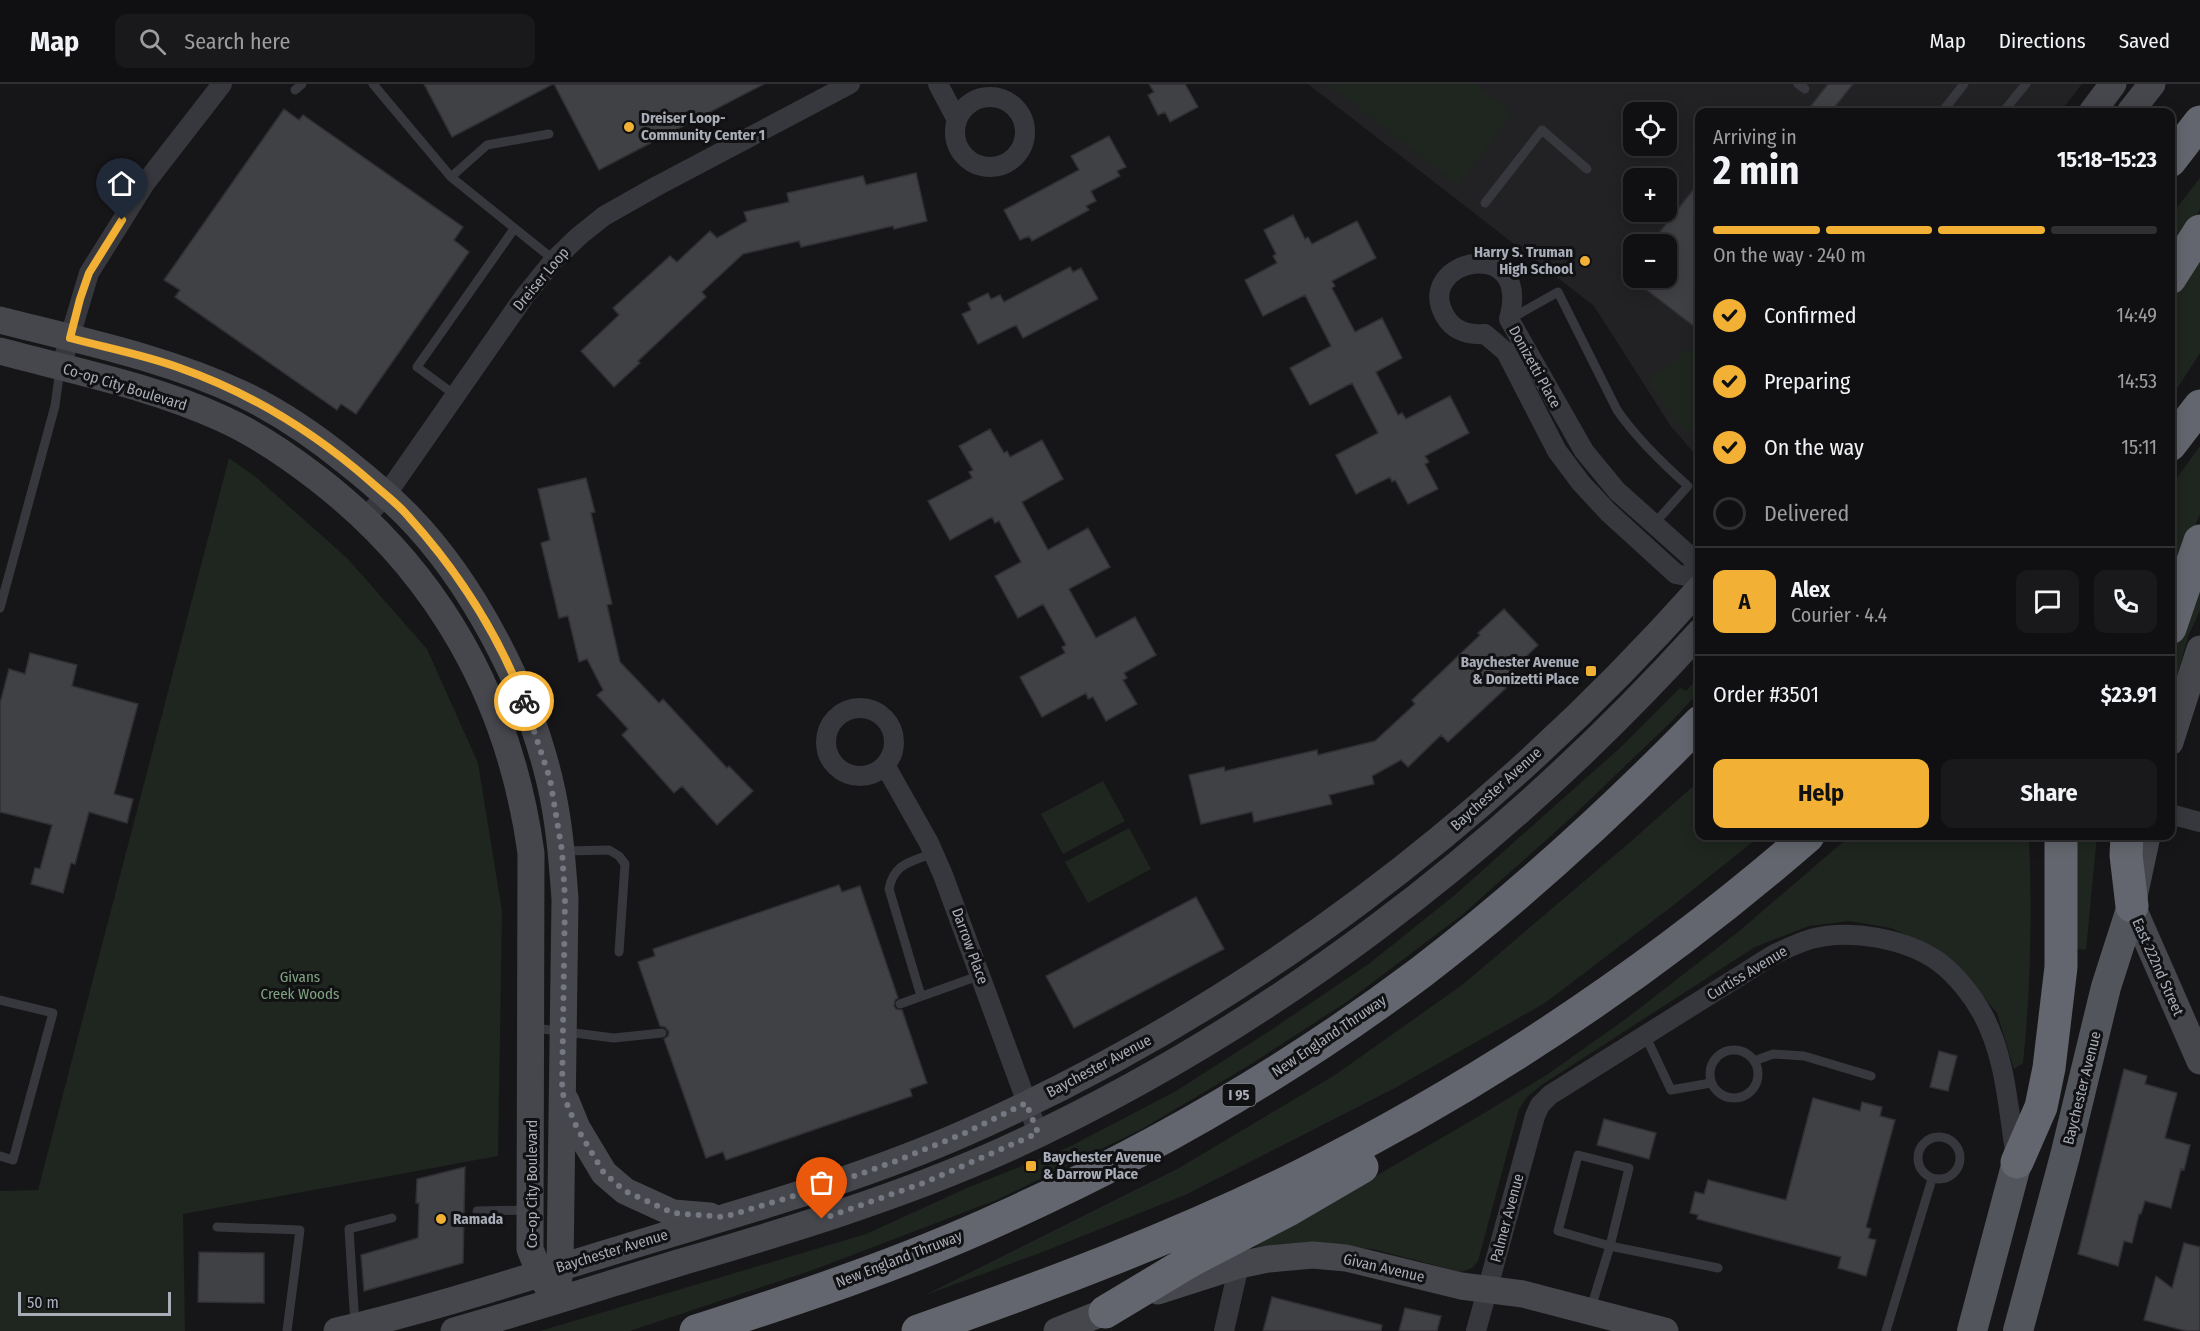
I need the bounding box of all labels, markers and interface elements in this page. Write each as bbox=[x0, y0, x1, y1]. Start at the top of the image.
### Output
search box bbox=[115, 14, 535, 68]
text: Map bbox=[30, 25, 79, 58]
icon: search bbox=[136, 25, 169, 58]
text: Search here bbox=[184, 28, 290, 55]
text: Map bbox=[1929, 28, 1966, 54]
text: Directions bbox=[1999, 28, 2086, 54]
text: Saved bbox=[2119, 28, 2170, 54]
map controls bbox=[1623, 102, 1677, 288]
button: locate bbox=[1623, 102, 1677, 156]
place label: Dreiser Loop- Community Center 1 bbox=[641, 109, 765, 144]
marker: Dreiser Loop- Community Center 1 bbox=[622, 120, 636, 134]
text: Arriving in bbox=[1713, 125, 1797, 149]
text: 15:18–15:23 bbox=[2057, 146, 2157, 173]
text: 2 min bbox=[1713, 148, 1799, 194]
pin bbox=[96, 158, 147, 220]
icon: home bbox=[105, 167, 138, 200]
button: + bbox=[1623, 168, 1677, 222]
button: − bbox=[1623, 234, 1677, 288]
place label: Harry S. Truman High School bbox=[1474, 243, 1574, 278]
text: On the way · 240 m bbox=[1713, 243, 1866, 267]
street label: Dreiser Loop bbox=[509, 244, 573, 314]
marker: Harry S. Truman High School bbox=[1578, 254, 1592, 268]
icon: check bbox=[1713, 299, 1746, 332]
text: Confirmed bbox=[1764, 302, 1857, 329]
text: 14:49 bbox=[2116, 303, 2157, 327]
street label: Donizetti Place bbox=[1505, 323, 1565, 411]
street label: Co-op City Boulevard bbox=[61, 360, 189, 414]
icon: check bbox=[1713, 365, 1746, 398]
text: Preparing bbox=[1764, 368, 1850, 395]
text: 14:53 bbox=[2117, 369, 2157, 393]
icon: check bbox=[1713, 431, 1746, 464]
text: On the way bbox=[1764, 434, 1864, 461]
text: 15:11 bbox=[2121, 435, 2157, 459]
text: Delivered bbox=[1764, 500, 1849, 527]
button: chat bbox=[2016, 570, 2079, 633]
button: phone bbox=[2094, 570, 2157, 633]
text: Alex bbox=[1791, 576, 1830, 603]
text: A bbox=[1739, 588, 1750, 615]
text: Courier · 4.4 bbox=[1791, 603, 1887, 627]
place label: Baychester Avenue & Donizetti Place bbox=[1461, 653, 1579, 688]
marker: Baychester Avenue & Donizetti Place bbox=[1584, 664, 1598, 678]
courier bbox=[494, 671, 554, 731]
text: Order #3501 bbox=[1713, 681, 1819, 708]
text: $23.91 bbox=[2101, 681, 2157, 708]
icon: bike bbox=[508, 685, 541, 718]
street label: Baychester Avenue bbox=[1447, 743, 1545, 835]
button: Help bbox=[1713, 759, 1929, 828]
button: Share bbox=[1941, 759, 2157, 828]
street label: Darrow Place bbox=[948, 905, 992, 987]
street label: East 222nd Street bbox=[2128, 915, 2188, 1019]
street label: Curtiss Avenue bbox=[1704, 942, 1790, 1004]
park label: Givans Creek Woods bbox=[261, 968, 339, 1003]
street label: New England Thruway bbox=[1269, 991, 1390, 1081]
street label: Baychester Avenue bbox=[2059, 1030, 2105, 1146]
street label: Baychester Avenue bbox=[1044, 1031, 1154, 1101]
road number: I 95 bbox=[1222, 1084, 1256, 1106]
street label: Co-op City Boulevard bbox=[523, 1120, 541, 1248]
place label: Baychester Avenue & Darrow Place bbox=[1043, 1148, 1162, 1183]
pin bbox=[796, 1157, 847, 1219]
marker: Baychester Avenue & Darrow Place bbox=[1024, 1159, 1038, 1173]
icon: bag bbox=[805, 1166, 838, 1199]
street label: Palmer Avenue bbox=[1487, 1172, 1527, 1264]
place label: Ramada bbox=[453, 1210, 504, 1228]
marker: Ramada bbox=[434, 1212, 448, 1226]
street label: Baychester Avenue bbox=[554, 1225, 670, 1277]
street label: New England Thruway bbox=[833, 1227, 965, 1291]
street label: Givan Avenue bbox=[1342, 1250, 1426, 1286]
scale bar bbox=[18, 1289, 171, 1316]
text: 50 m bbox=[27, 1293, 59, 1312]

